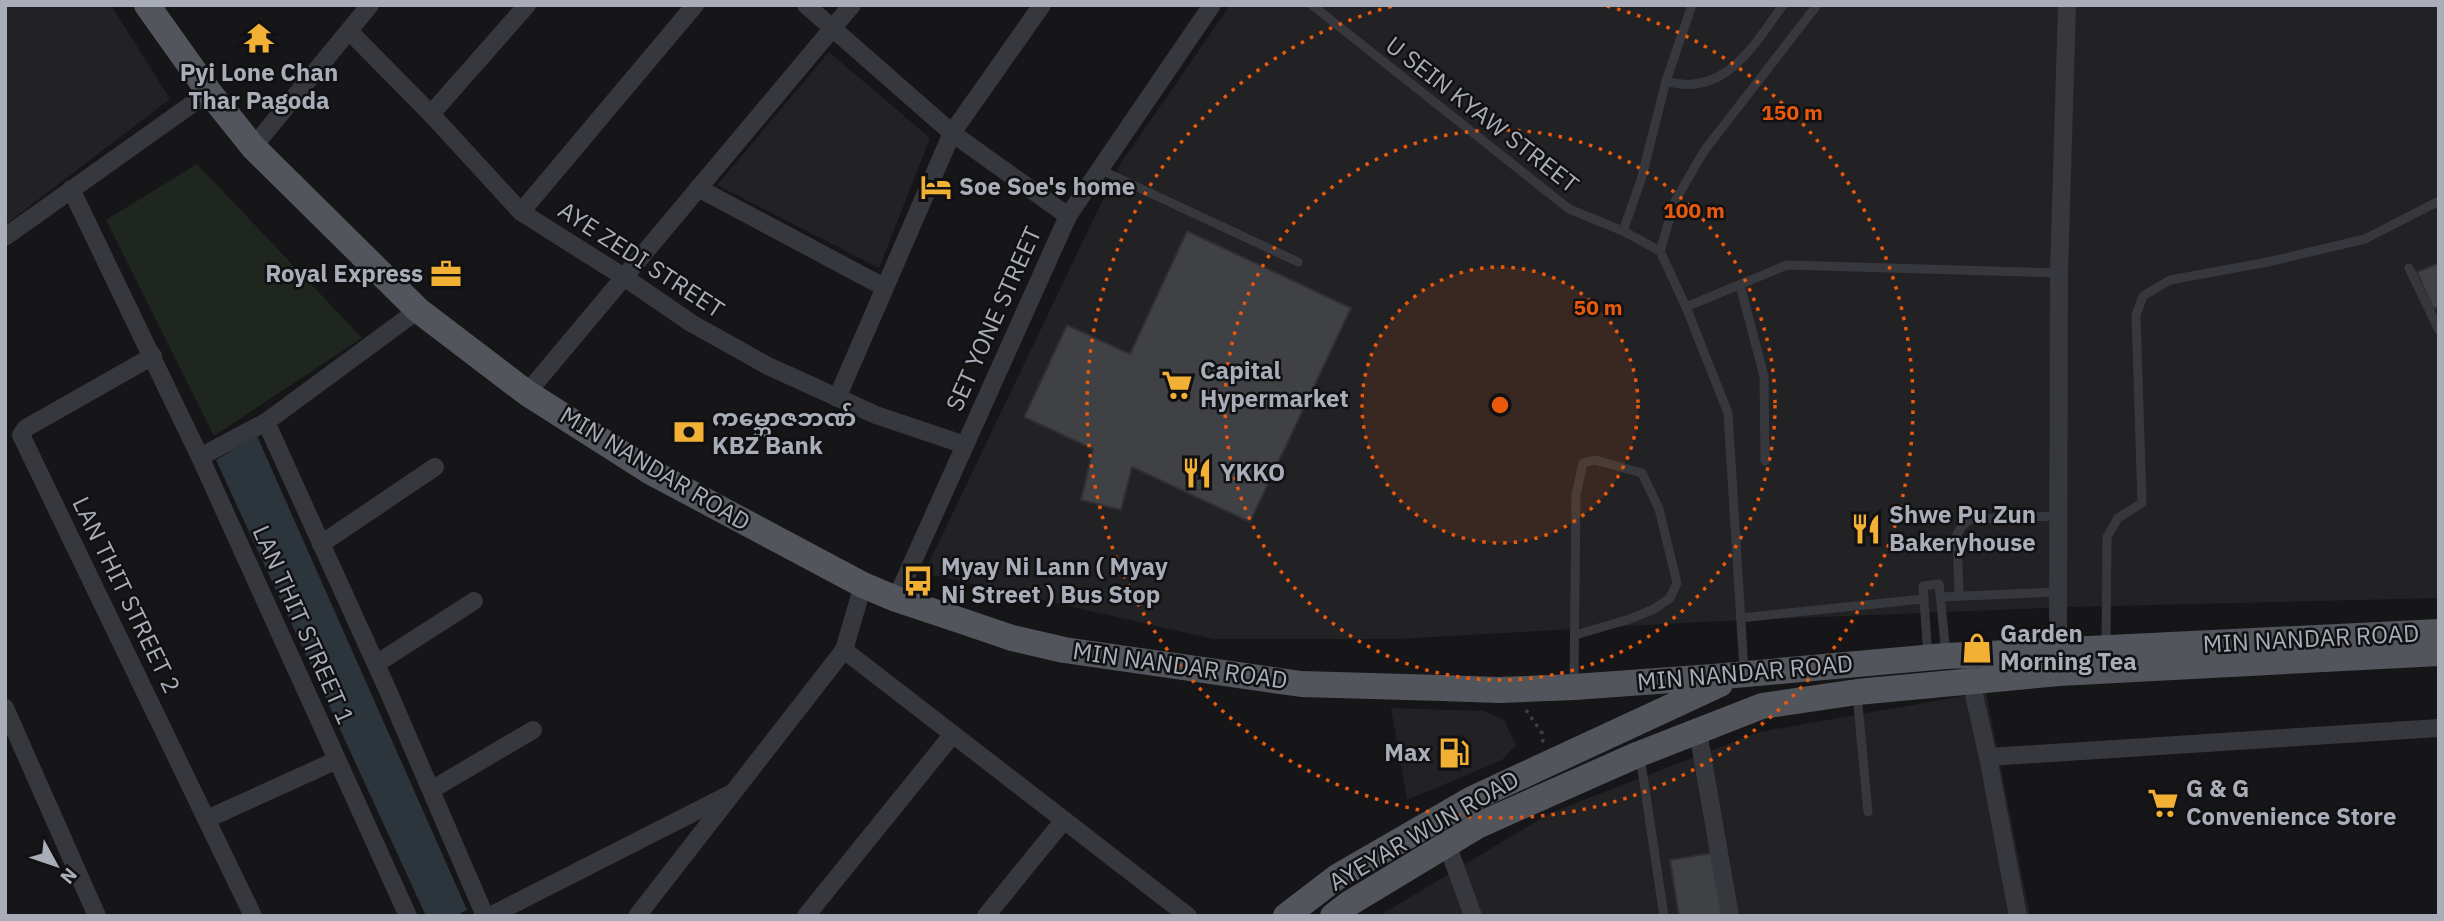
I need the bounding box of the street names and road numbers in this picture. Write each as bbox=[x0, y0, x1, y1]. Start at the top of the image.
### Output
street label: U SEIN KYAW STREET bbox=[1380, 29, 1586, 200]
street label: AYE ZEDI STREET bbox=[552, 194, 731, 325]
street label: SET YONE STREET bbox=[938, 221, 1048, 416]
street label: MIN NANDAR ROAD bbox=[554, 399, 757, 538]
street label: LAN THIT STREET 2 bbox=[65, 491, 188, 698]
street label: LAN THIT STREET 1 bbox=[246, 520, 362, 729]
street label: MIN NANDAR ROAD bbox=[2202, 616, 2420, 660]
street label: MIN NANDAR ROAD bbox=[1071, 634, 1290, 696]
street label: MIN NANDAR ROAD bbox=[1636, 647, 1854, 697]
street label: AYEYAR WUN ROAD bbox=[1323, 763, 1524, 898]

